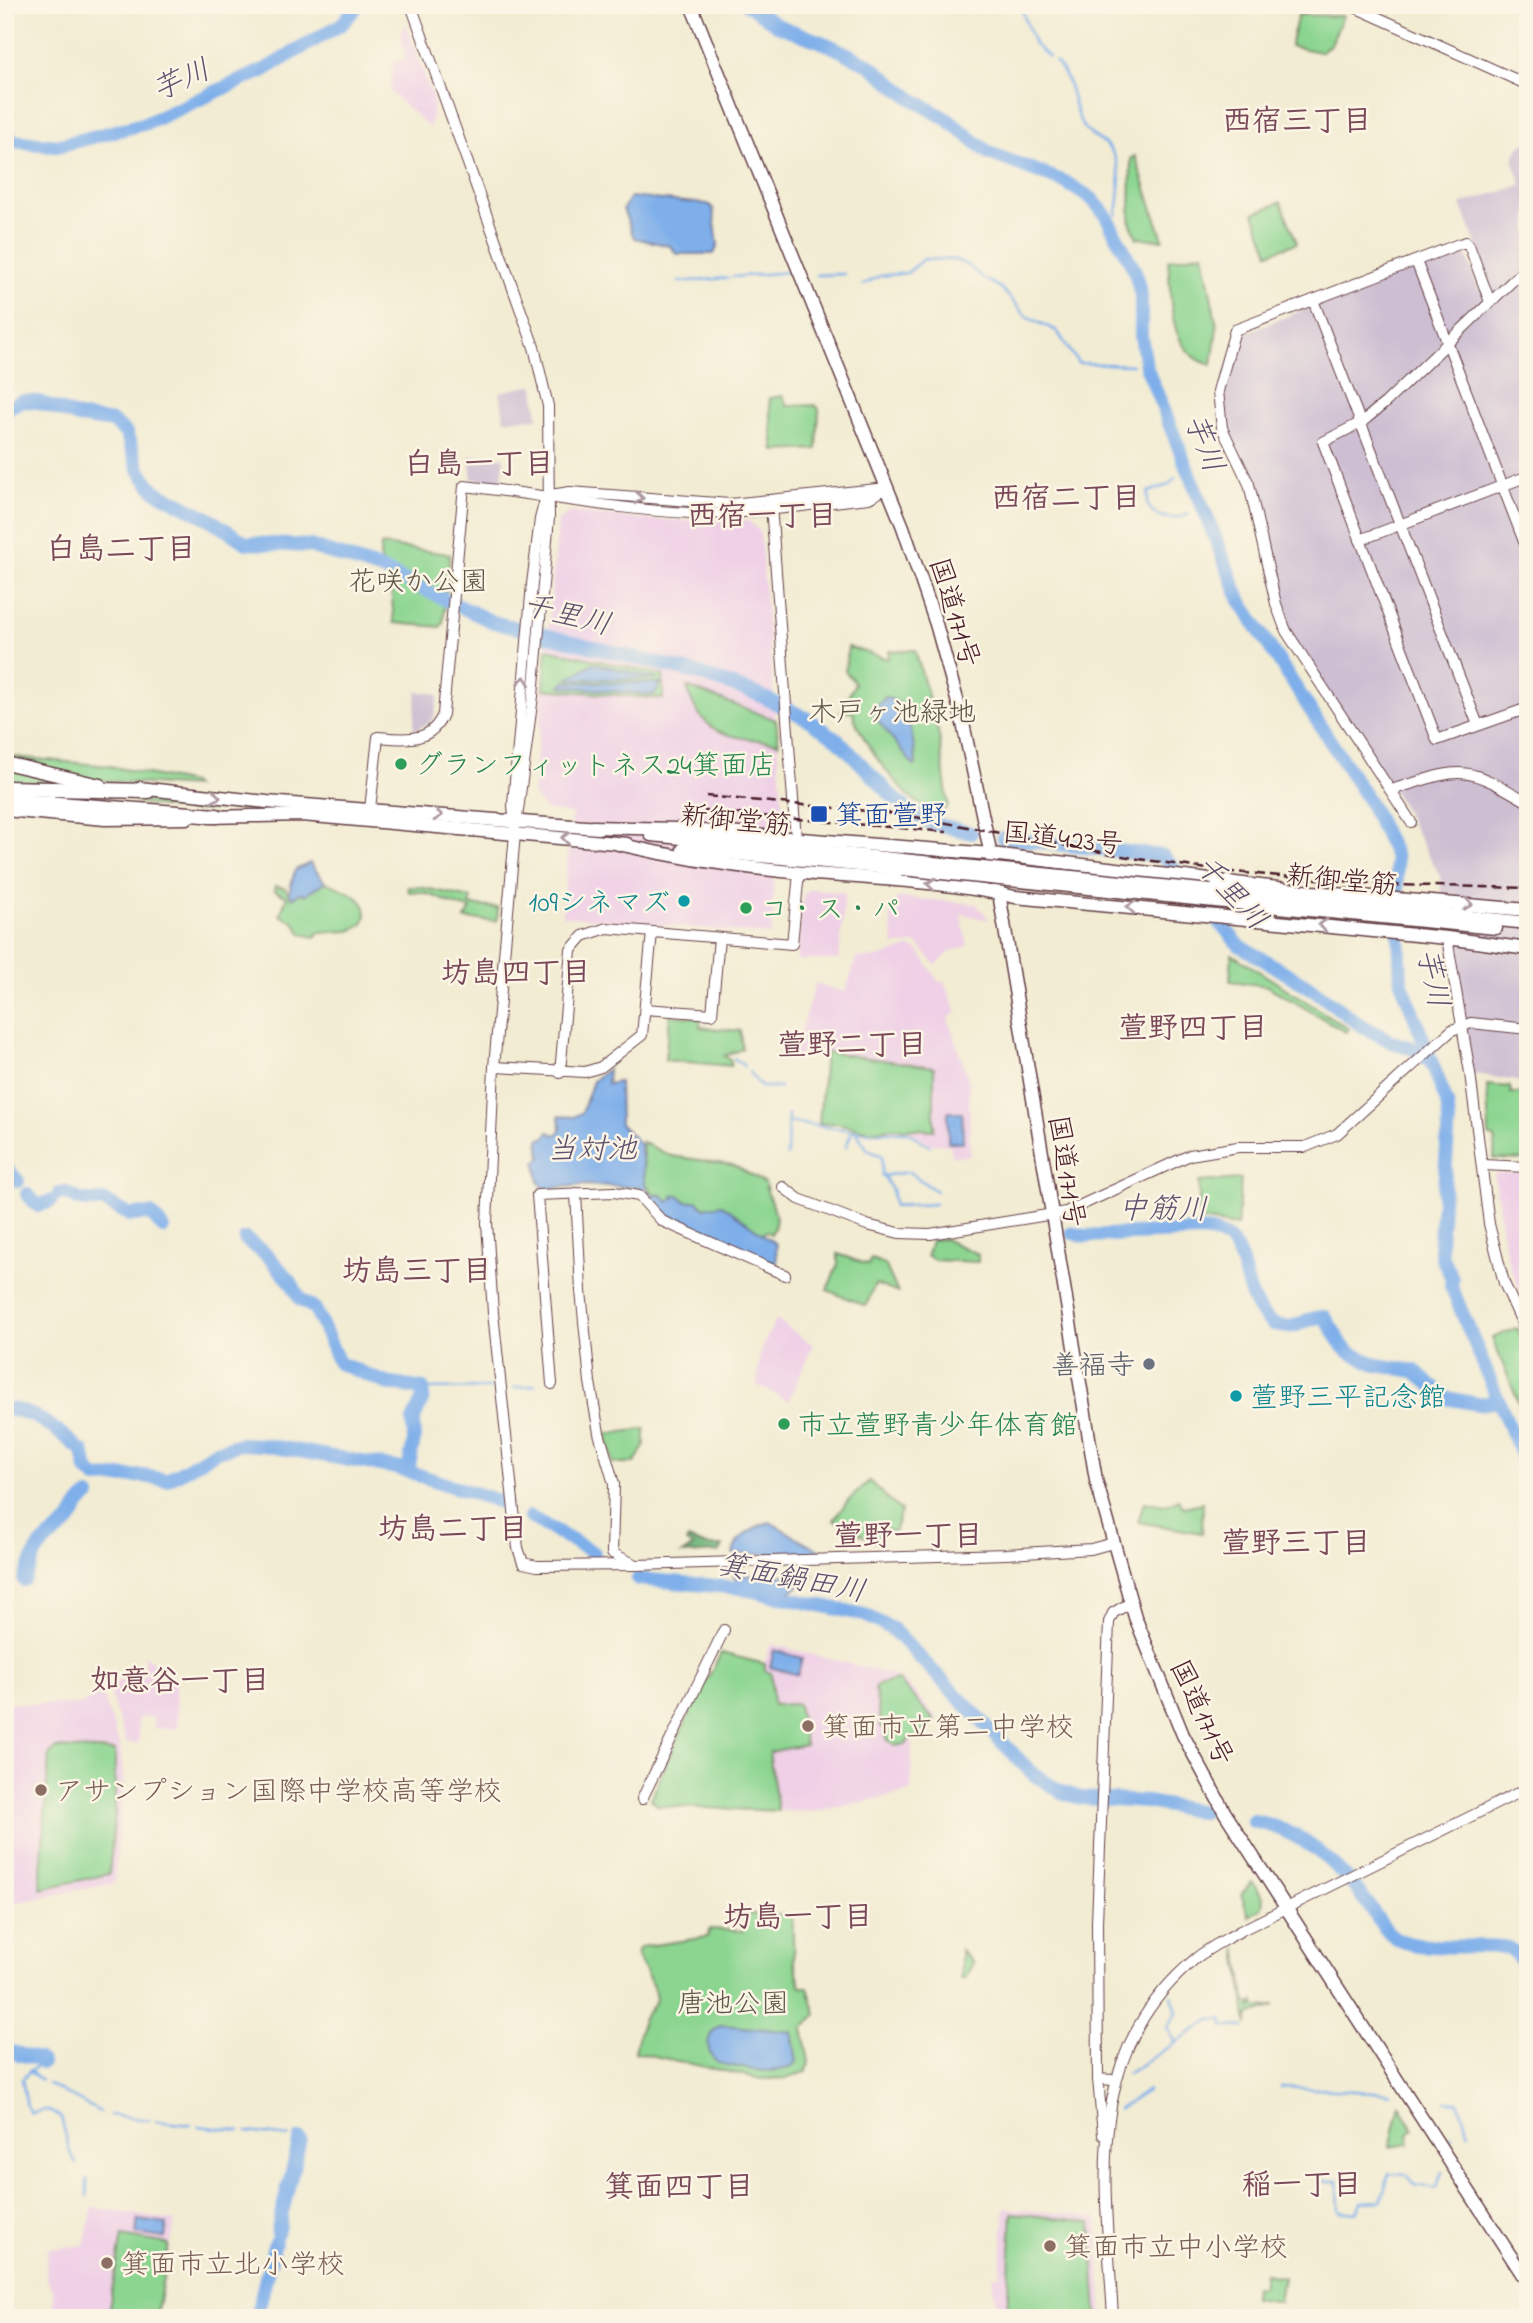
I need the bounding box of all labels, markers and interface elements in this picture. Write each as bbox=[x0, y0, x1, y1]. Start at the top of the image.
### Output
water label: 芋川 bbox=[146, 49, 219, 114]
district label: 西宿三丁目 bbox=[1222, 101, 1372, 145]
water label: 芋川 bbox=[1171, 408, 1233, 480]
district label: 白島一丁目 bbox=[404, 444, 554, 488]
district label: 西宿二丁目 bbox=[991, 478, 1141, 522]
one-way arrow bbox=[633, 490, 644, 505]
district label: 西宿一丁目 bbox=[687, 496, 837, 540]
district label: 白島二丁目 bbox=[46, 529, 196, 573]
street label: 国道171号 bbox=[916, 553, 989, 673]
park label: 花咲か公園 bbox=[348, 563, 488, 604]
water label: 千里川 bbox=[517, 585, 615, 649]
one-way arrow bbox=[516, 675, 531, 686]
park label: 木戸ヶ池緑地 bbox=[808, 694, 976, 735]
place label: グランフィットネス24箕面店 bbox=[415, 747, 776, 788]
marker: グランフィットネス24箕面店 bbox=[393, 756, 409, 772]
one-way arrow bbox=[210, 789, 222, 804]
street label: 新御堂筋 bbox=[678, 796, 793, 849]
place label: 箕面萱野 bbox=[835, 797, 947, 838]
marker: 箕面萱野 bbox=[809, 804, 829, 824]
one-way arrow bbox=[433, 807, 444, 822]
street label: 国道423号 bbox=[1000, 814, 1125, 867]
one-way arrow bbox=[561, 831, 572, 846]
water label: 千里川 bbox=[1183, 846, 1277, 942]
street label: 新御堂筋 bbox=[1284, 856, 1399, 909]
one-way arrow bbox=[925, 877, 936, 892]
place label: 109シネマズ bbox=[529, 884, 670, 925]
place label: コ・ス・パ bbox=[760, 891, 900, 932]
marker: 109シネマズ bbox=[676, 893, 692, 909]
one-way arrow bbox=[1462, 896, 1473, 911]
marker: コ・ス・パ bbox=[738, 900, 754, 916]
one-way arrow bbox=[1125, 900, 1136, 915]
one-way arrow bbox=[1317, 918, 1329, 933]
water label: 芋川 bbox=[1403, 945, 1459, 1013]
district label: 坊島四丁目 bbox=[441, 953, 591, 997]
district label: 萱野四丁目 bbox=[1118, 1008, 1268, 1052]
district label: 萱野二丁目 bbox=[777, 1025, 927, 1069]
street label: 国道171号 bbox=[1035, 1112, 1094, 1231]
water label: 当対池 bbox=[547, 1129, 638, 1173]
water label: 中筋川 bbox=[1118, 1188, 1208, 1234]
district label: 坊島三丁目 bbox=[342, 1251, 492, 1295]
place label: 善福寺 bbox=[1051, 1347, 1135, 1388]
marker: 善福寺 bbox=[1141, 1356, 1157, 1372]
place label: 萱野三平記念館 bbox=[1250, 1379, 1446, 1420]
marker: 萱野三平記念館 bbox=[1228, 1388, 1244, 1404]
place label: 市立萱野青少年体育館 bbox=[798, 1407, 1078, 1448]
marker: 市立萱野青少年体育館 bbox=[776, 1416, 792, 1432]
district label: 坊島二丁目 bbox=[378, 1509, 528, 1553]
district label: 萱野一丁目 bbox=[833, 1516, 983, 1560]
district label: 萱野三丁目 bbox=[1221, 1523, 1371, 1567]
water label: 箕面鍋田川 bbox=[714, 1544, 869, 1616]
street label: 国道171号 bbox=[1157, 1653, 1242, 1774]
district label: 如意谷一丁目 bbox=[90, 1661, 270, 1705]
place label: 箕面市立第二中学校 bbox=[822, 1709, 1074, 1750]
marker: 箕面市立第二中学校 bbox=[800, 1718, 816, 1734]
place label: アサンプション国際中学校高等学校 bbox=[55, 1773, 502, 1814]
marker: アサンプション国際中学校高等学校 bbox=[33, 1782, 49, 1798]
district label: 坊島一丁目 bbox=[723, 1897, 873, 1941]
park label: 唐池公園 bbox=[677, 1985, 789, 2026]
district label: 稲一丁目 bbox=[1242, 2165, 1362, 2209]
district label: 箕面四丁目 bbox=[604, 2167, 754, 2211]
place label: 箕面市立中小学校 bbox=[1064, 2229, 1288, 2270]
marker: 箕面市立中小学校 bbox=[1042, 2238, 1058, 2254]
place label: 箕面市立北小学校 bbox=[121, 2246, 345, 2287]
marker: 箕面市立北小学校 bbox=[99, 2255, 115, 2271]

